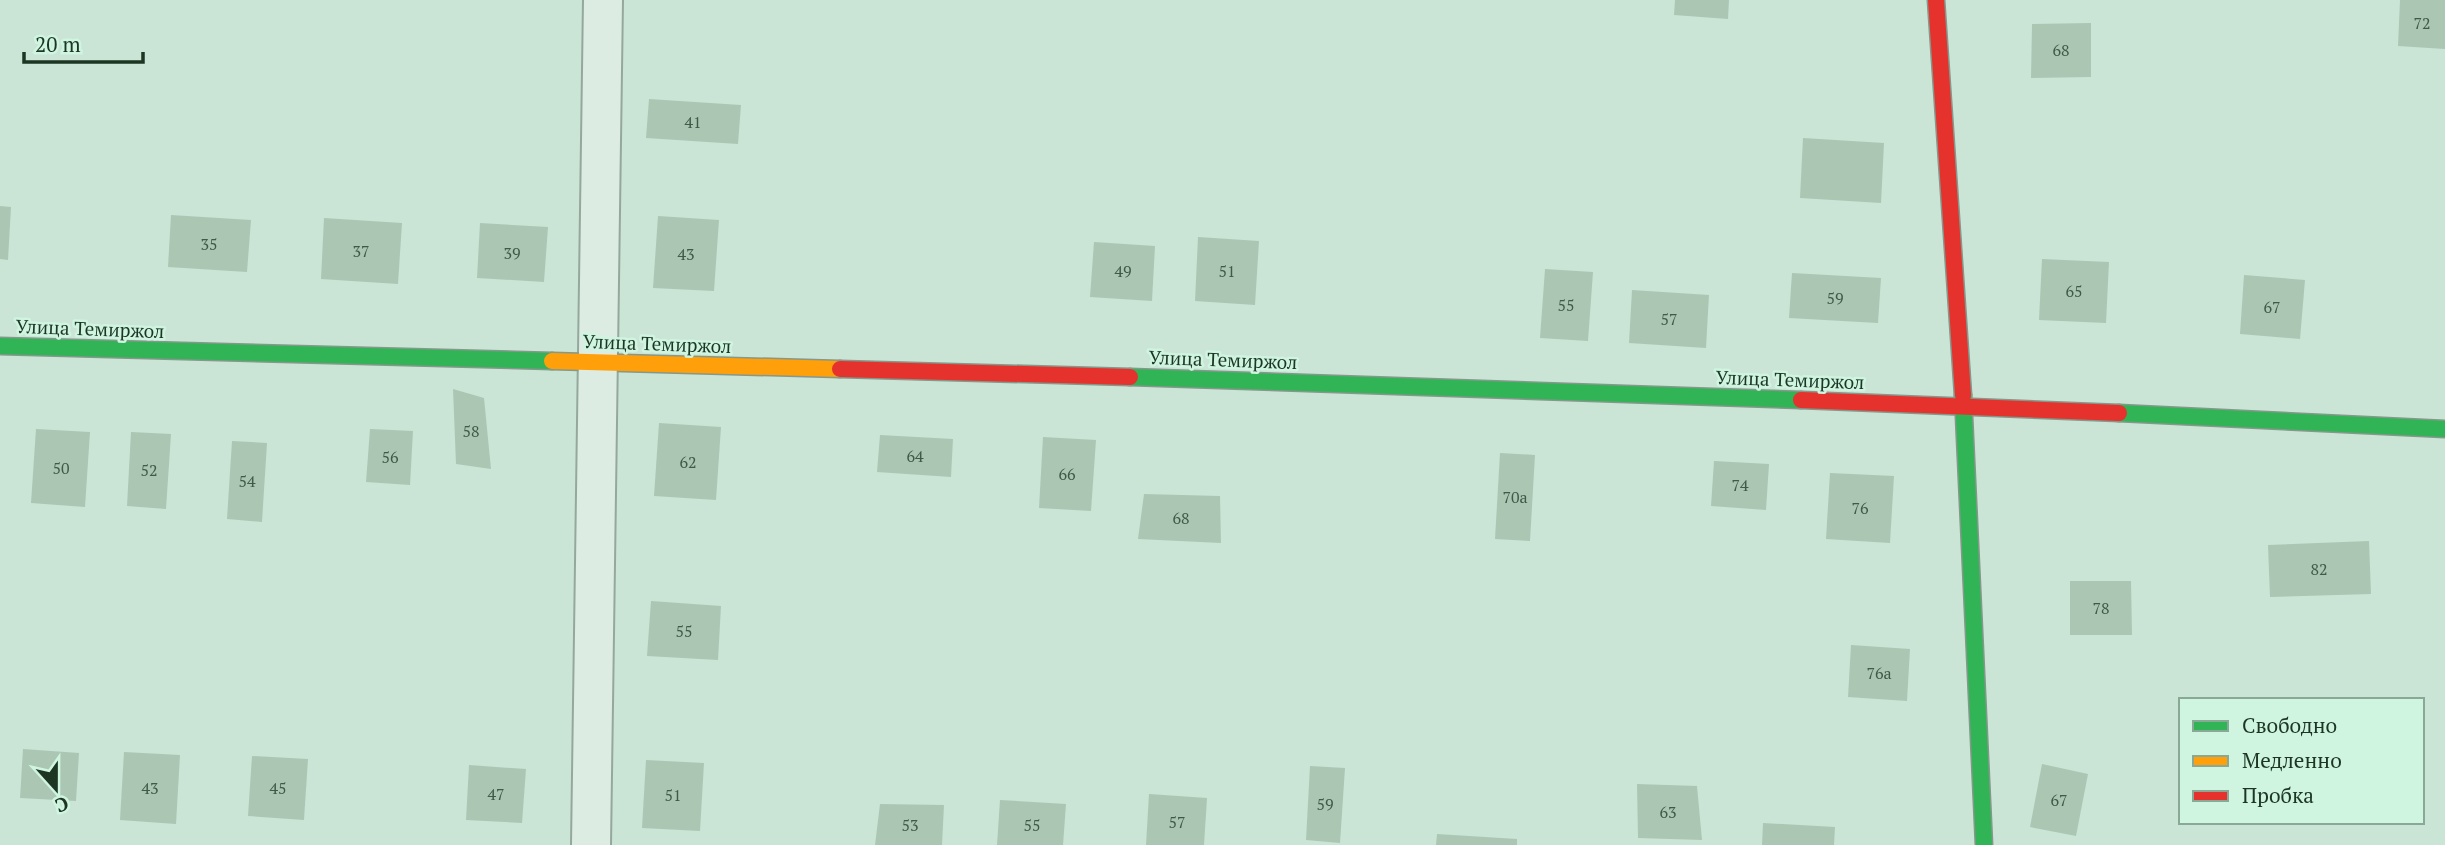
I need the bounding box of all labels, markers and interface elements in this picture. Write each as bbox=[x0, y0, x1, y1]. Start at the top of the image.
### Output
house number: 72 bbox=[2413, 12, 2431, 34]
scale bar bbox=[24, 21, 144, 65]
text: 20 m bbox=[35, 30, 81, 58]
house number: 68 bbox=[2052, 39, 2070, 61]
house number: 41 bbox=[684, 111, 702, 133]
house number: 35 bbox=[200, 233, 218, 255]
house number: 37 bbox=[352, 240, 370, 262]
house number: 39 bbox=[503, 242, 521, 264]
house number: 43 bbox=[677, 243, 695, 265]
house number: 49 bbox=[1114, 260, 1132, 282]
house number: 51 bbox=[1218, 260, 1236, 282]
house number: 65 bbox=[2065, 280, 2083, 302]
house number: 59 bbox=[1826, 287, 1844, 309]
house number: 55 bbox=[1557, 294, 1575, 316]
house number: 67 bbox=[2263, 296, 2281, 318]
house number: 57 bbox=[1660, 308, 1678, 330]
street label: Улица Темиржол bbox=[15, 313, 165, 343]
street label: Улица Темиржол bbox=[582, 328, 732, 358]
street label: Улица Темиржол bbox=[1148, 344, 1298, 374]
street label: Улица Темиржол bbox=[1715, 364, 1865, 394]
house number: 58 bbox=[462, 420, 480, 442]
house number: 64 bbox=[906, 445, 924, 467]
house number: 56 bbox=[381, 446, 399, 468]
house number: 62 bbox=[679, 451, 697, 473]
house number: 50 bbox=[52, 457, 70, 479]
house number: 52 bbox=[140, 459, 158, 481]
house number: 66 bbox=[1058, 463, 1076, 485]
house number: 54 bbox=[238, 470, 256, 492]
house number: 74 bbox=[1731, 474, 1749, 496]
house number: 70а bbox=[1502, 486, 1528, 508]
house number: 76 bbox=[1851, 497, 1869, 519]
house number: 68 bbox=[1172, 507, 1190, 529]
house number: 82 bbox=[2310, 558, 2328, 580]
house number: 78 bbox=[2092, 597, 2110, 619]
house number: 55 bbox=[675, 620, 693, 642]
house number: 76а bbox=[1866, 662, 1892, 684]
legend bbox=[2179, 698, 2424, 824]
text: Свободно bbox=[2242, 711, 2337, 739]
text: Медленно bbox=[2242, 746, 2342, 774]
north arrow bbox=[21, 754, 91, 824]
house number: 43 bbox=[141, 777, 159, 799]
house number: 45 bbox=[269, 777, 287, 799]
text: Пробка bbox=[2242, 781, 2314, 809]
house number: 47 bbox=[487, 783, 505, 805]
house number: 51 bbox=[664, 784, 682, 806]
house number: 67 bbox=[2050, 789, 2068, 811]
text: С bbox=[52, 791, 73, 819]
house number: 59 bbox=[1316, 793, 1334, 815]
house number: 63 bbox=[1659, 801, 1677, 823]
house number: 57 bbox=[1168, 811, 1186, 833]
house number: 53 bbox=[901, 814, 919, 836]
house number: 55 bbox=[1023, 814, 1041, 836]

